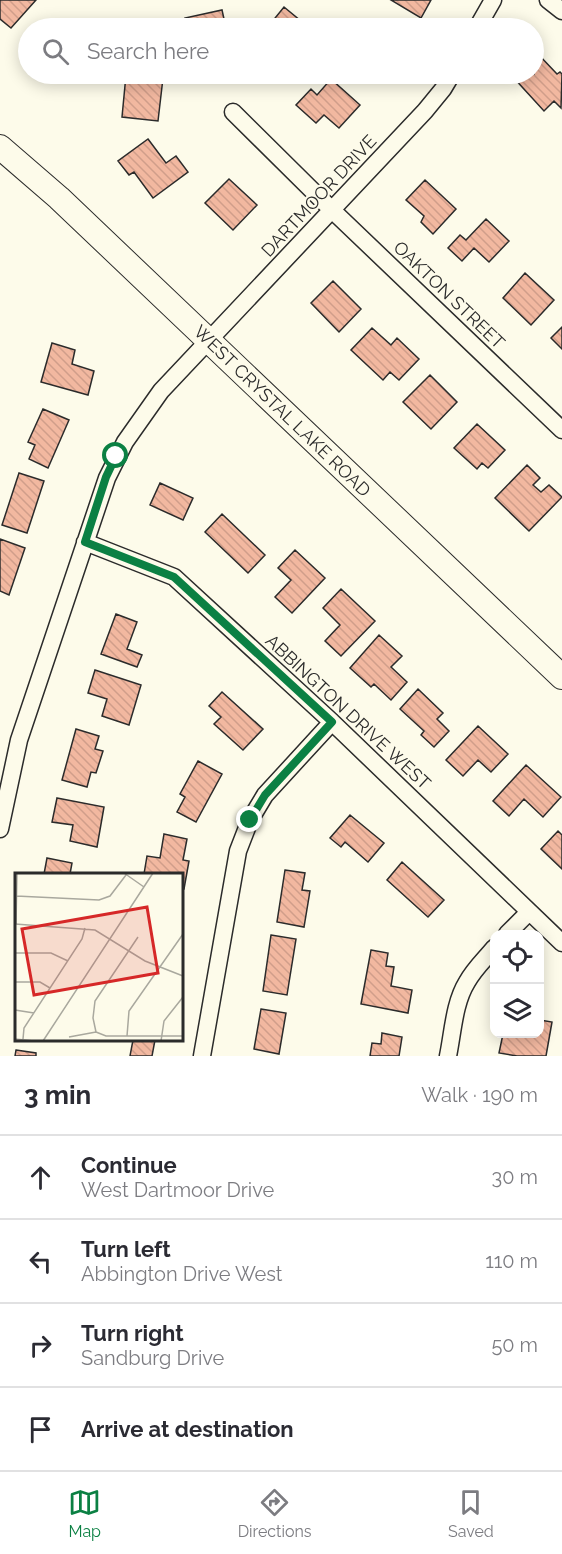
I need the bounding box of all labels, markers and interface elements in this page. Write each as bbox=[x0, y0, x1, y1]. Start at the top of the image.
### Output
search box bbox=[18, 18, 544, 84]
icon: search bbox=[39, 35, 72, 68]
text: Search here bbox=[87, 38, 209, 64]
street label: DARTMOOR DRIVE bbox=[257, 130, 380, 261]
street label: OAKTON STREET bbox=[390, 236, 509, 353]
street label: WEST CRYSTAL LAKE ROAD bbox=[190, 321, 375, 501]
route start bbox=[102, 442, 128, 468]
street label: ABBINGTON DRIVE WEST bbox=[262, 630, 435, 794]
route end bbox=[236, 806, 262, 832]
inset map bbox=[15, 873, 183, 1041]
map controls bbox=[490, 930, 544, 1038]
button: locate bbox=[490, 930, 544, 984]
button: layers bbox=[490, 984, 544, 1038]
text: 3 min bbox=[24, 1080, 91, 1110]
text: Walk · 190 m bbox=[421, 1083, 538, 1107]
text: Continue bbox=[81, 1152, 177, 1178]
icon: ahead bbox=[24, 1161, 57, 1194]
text: 30 m bbox=[492, 1165, 538, 1189]
text: West Dartmoor Drive bbox=[81, 1178, 274, 1202]
text: Turn left bbox=[81, 1236, 171, 1262]
icon: left bbox=[24, 1245, 57, 1278]
text: 110 m bbox=[485, 1249, 538, 1273]
text: Abbington Drive West bbox=[81, 1262, 283, 1286]
text: Turn right bbox=[81, 1320, 184, 1346]
icon: right bbox=[24, 1329, 57, 1362]
text: 50 m bbox=[491, 1333, 538, 1357]
text: Sandburg Drive bbox=[81, 1346, 224, 1370]
icon: arrive bbox=[24, 1413, 57, 1446]
text: Arrive at destination bbox=[81, 1416, 294, 1442]
tab: Map bbox=[68, 1486, 101, 1541]
tab: Directions bbox=[238, 1486, 312, 1541]
tab: Saved bbox=[448, 1486, 494, 1541]

